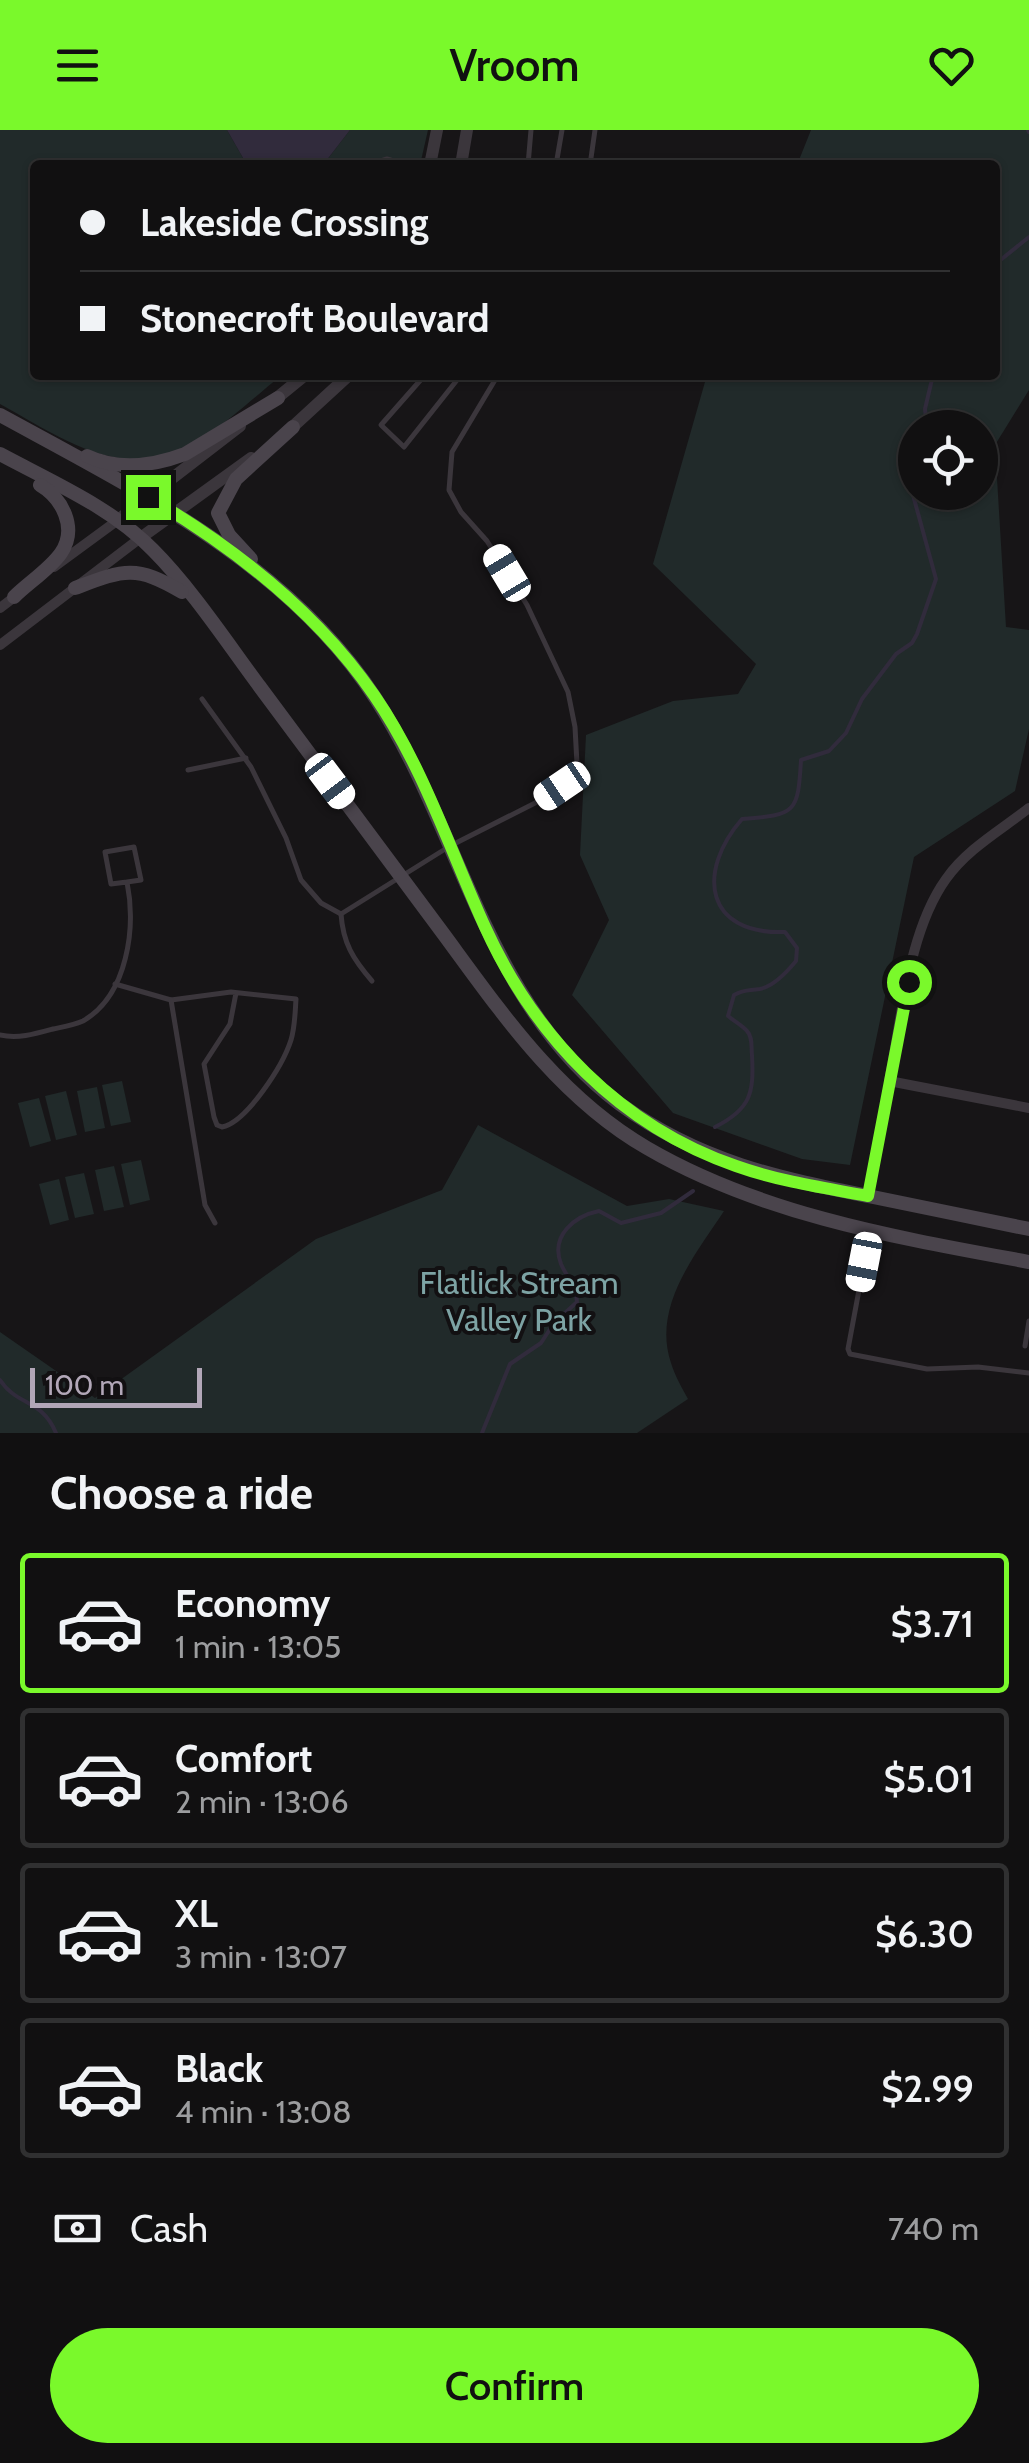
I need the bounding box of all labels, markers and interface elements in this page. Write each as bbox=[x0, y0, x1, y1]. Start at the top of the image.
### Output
icon: menu bbox=[50, 38, 105, 93]
text: Vroom bbox=[449, 38, 580, 92]
icon: heart bbox=[924, 38, 979, 93]
text: Lakeside Crossing bbox=[140, 199, 428, 246]
text: Stonecroft Boulevard bbox=[140, 295, 489, 342]
map controls bbox=[898, 410, 998, 510]
button: locate bbox=[898, 410, 998, 510]
route end bbox=[126, 475, 171, 520]
car bbox=[479, 540, 535, 606]
car bbox=[300, 748, 360, 814]
car bbox=[529, 757, 595, 815]
route start bbox=[887, 960, 932, 1005]
car bbox=[844, 1230, 884, 1294]
park label: Flatlick Stream Valley Park bbox=[419, 1263, 619, 1339]
scale bar bbox=[30, 1363, 202, 1408]
text: 100 m bbox=[45, 1368, 124, 1402]
text: Choose a ride bbox=[50, 1466, 313, 1520]
icon: car bbox=[55, 1578, 145, 1668]
text: Economy bbox=[175, 1580, 330, 1627]
text: $3.71 bbox=[890, 1600, 974, 1647]
text: 1 min · 13:05 bbox=[175, 1627, 341, 1666]
icon: car bbox=[55, 1733, 145, 1823]
text: Comfort bbox=[175, 1735, 312, 1782]
text: $5.01 bbox=[883, 1755, 974, 1802]
text: 2 min · 13:06 bbox=[175, 1782, 349, 1821]
icon: car bbox=[55, 1888, 145, 1978]
text: XL bbox=[175, 1890, 218, 1937]
text: $6.30 bbox=[875, 1910, 974, 1957]
text: 3 min · 13:07 bbox=[175, 1937, 347, 1976]
icon: car bbox=[55, 2043, 145, 2133]
text: Black bbox=[175, 2045, 263, 2092]
text: $2.99 bbox=[881, 2065, 974, 2112]
text: 4 min · 13:08 bbox=[175, 2092, 352, 2131]
icon: cash bbox=[50, 2201, 105, 2256]
text: Cash bbox=[130, 2205, 208, 2252]
text: 740 m bbox=[888, 2209, 979, 2248]
button: Confirm bbox=[50, 2328, 979, 2443]

